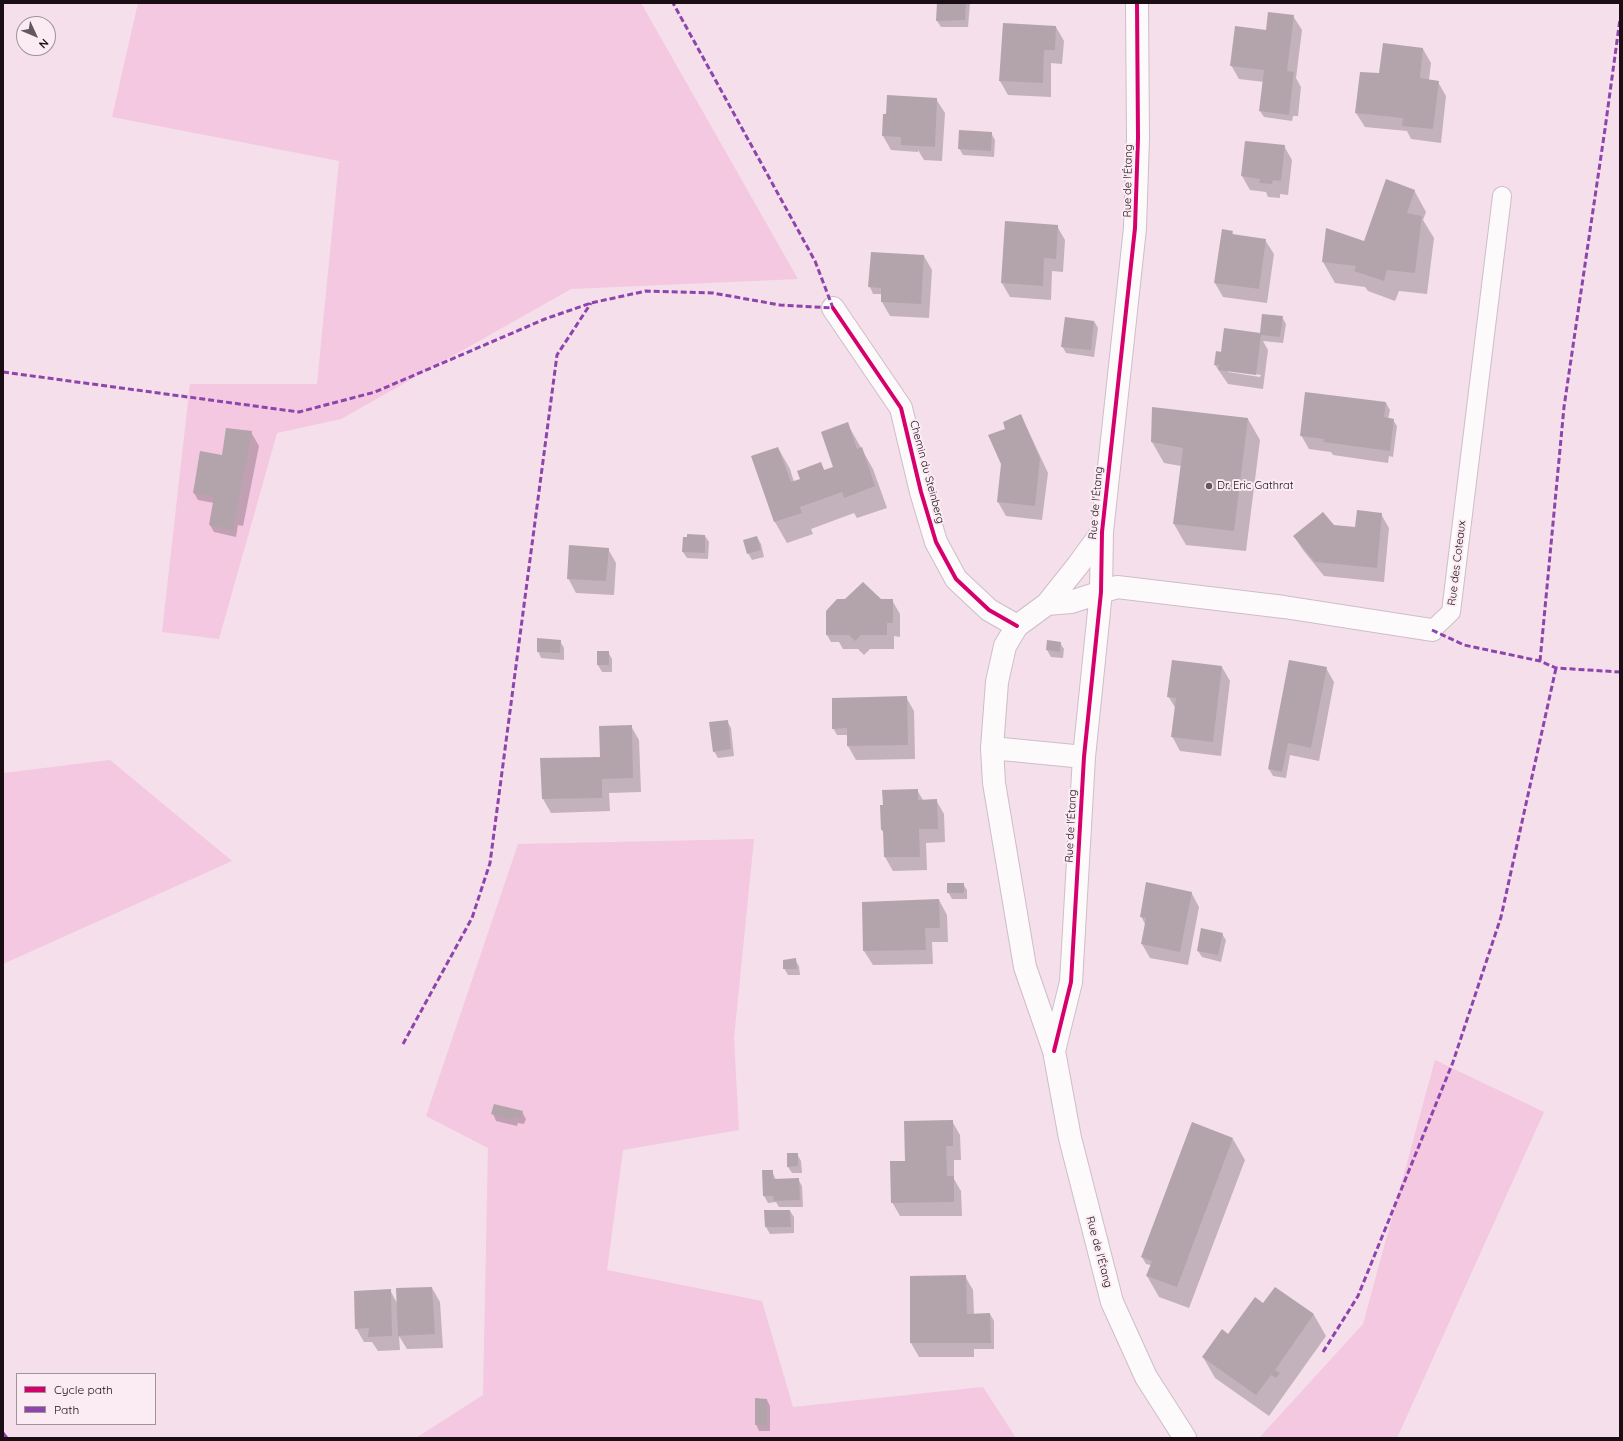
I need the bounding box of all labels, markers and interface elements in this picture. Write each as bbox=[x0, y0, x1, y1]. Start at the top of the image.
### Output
north arrow bbox=[16, 16, 56, 56]
text: N bbox=[36, 36, 52, 51]
street label: Rue de l'Étang bbox=[1121, 144, 1135, 218]
street label: Chemin du Steinberg bbox=[907, 419, 947, 525]
street label: Rue de l'Étang bbox=[1086, 466, 1106, 540]
place label: Dr. Eric Gathrat bbox=[1217, 479, 1293, 493]
marker: Dr. Eric Gathrat bbox=[1204, 481, 1214, 491]
street label: Rue des Coteaux bbox=[1445, 520, 1469, 606]
street label: Rue de l'Étang bbox=[1062, 789, 1080, 863]
street label: Rue de l'Étang bbox=[1083, 1215, 1115, 1289]
legend bbox=[16, 1373, 156, 1425]
text: Cycle path bbox=[54, 1382, 113, 1397]
text: Path bbox=[54, 1402, 79, 1417]

